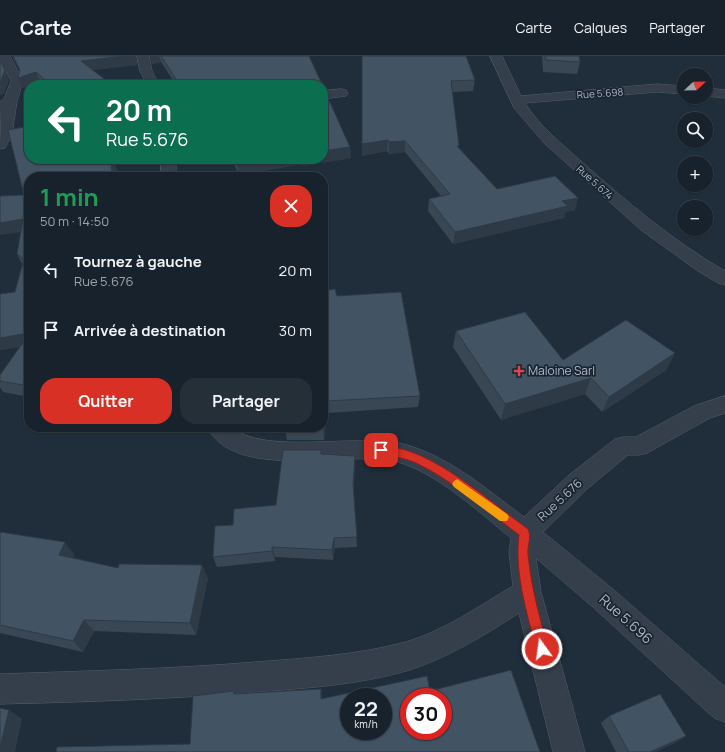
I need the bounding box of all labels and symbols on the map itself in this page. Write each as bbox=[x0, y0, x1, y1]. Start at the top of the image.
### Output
north arrow bbox=[677, 68, 713, 104]
street label: Rue 5.698 bbox=[576, 84, 624, 102]
street label: Rue 5.674 bbox=[574, 162, 617, 202]
place label: Maloine Sarl bbox=[528, 362, 595, 379]
marker: Maloine Sarl bbox=[513, 365, 525, 377]
pin bbox=[364, 433, 398, 467]
street label: Rue 5.676 bbox=[534, 475, 586, 525]
street label: Rue 5.696 bbox=[596, 590, 657, 648]
position arrow bbox=[521, 628, 563, 670]
speed limit sign: 30 bbox=[400, 688, 452, 740]

